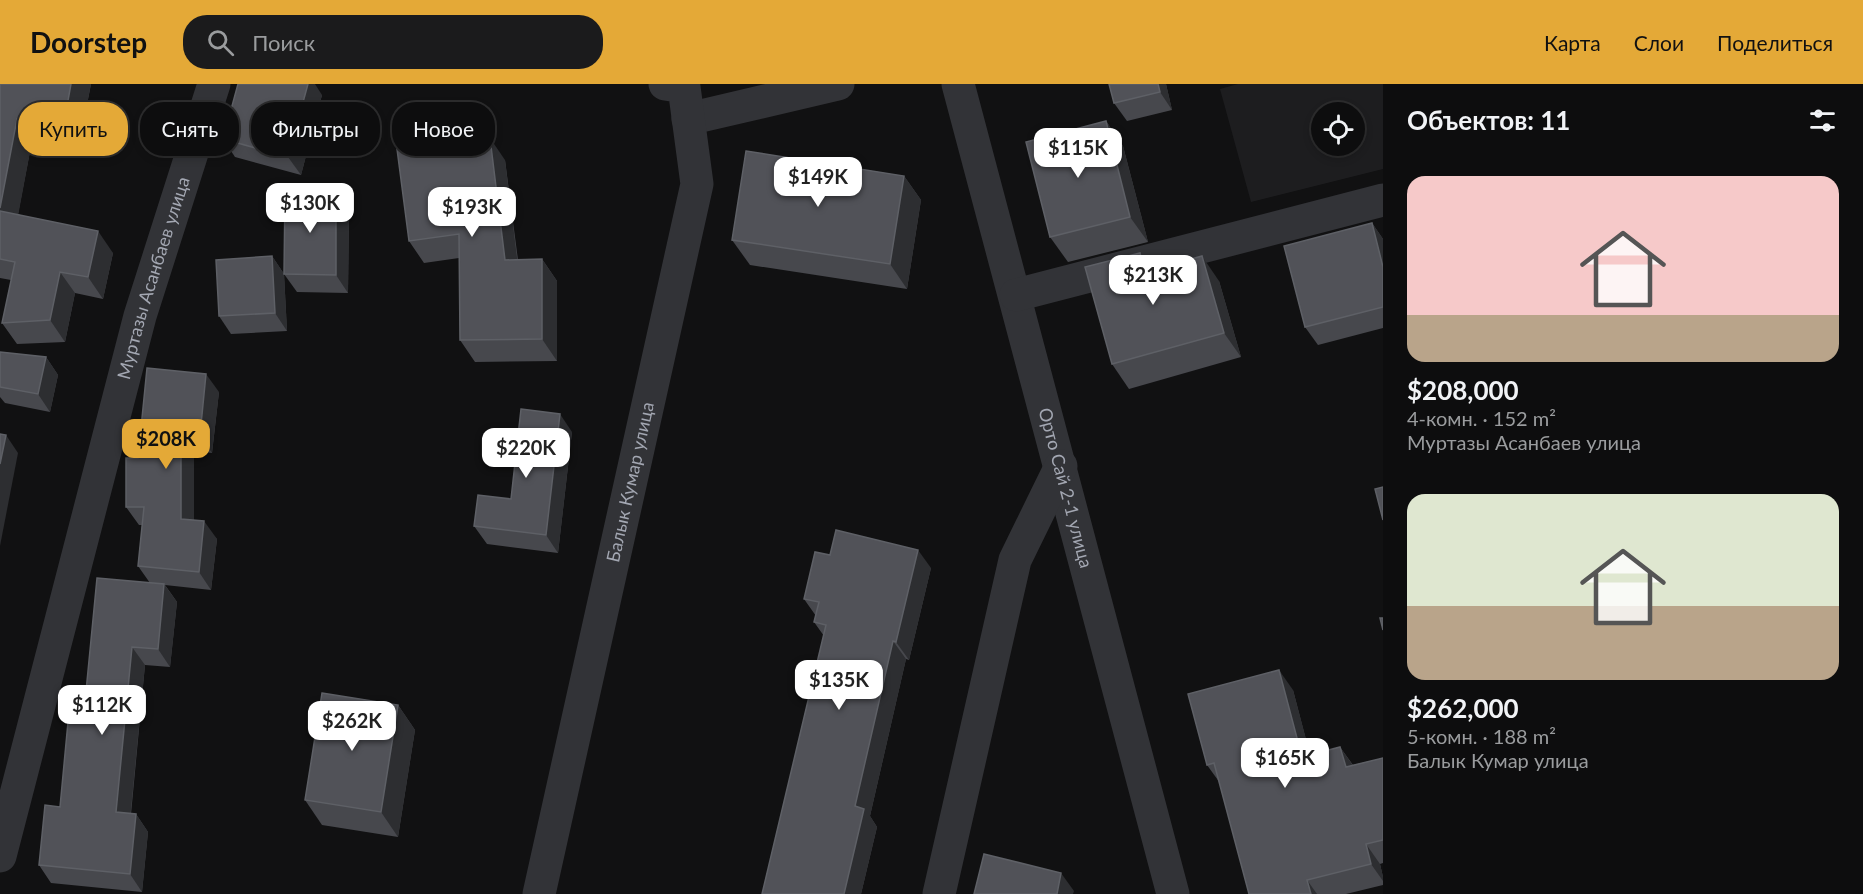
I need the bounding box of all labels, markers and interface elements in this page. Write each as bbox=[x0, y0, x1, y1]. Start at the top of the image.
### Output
search box bbox=[183, 15, 603, 69]
text: Doorstep bbox=[30, 25, 147, 59]
icon: search bbox=[204, 26, 237, 59]
text: Поиск bbox=[252, 29, 315, 56]
text: Карта bbox=[1544, 30, 1601, 55]
text: Слои bbox=[1634, 30, 1684, 55]
text: Поделиться bbox=[1717, 30, 1833, 55]
chip: Купить bbox=[18, 102, 128, 156]
chip: Снять bbox=[140, 102, 239, 156]
chip: Фильтры bbox=[251, 102, 380, 156]
chip: Новое bbox=[392, 102, 495, 156]
map controls bbox=[1311, 102, 1365, 156]
button: locate bbox=[1311, 102, 1365, 156]
text: Объектов: 11 bbox=[1407, 104, 1570, 136]
icon: filters bbox=[1806, 104, 1839, 137]
pin: $115K bbox=[1036, 128, 1120, 179]
text: $115K bbox=[1048, 135, 1108, 159]
pin: $149K bbox=[776, 157, 860, 208]
text: $149K bbox=[788, 164, 848, 188]
street label: Муртазы Асанбаев улица bbox=[112, 174, 194, 382]
pin: $130K bbox=[268, 183, 352, 234]
pin: $193K bbox=[430, 187, 514, 238]
text: $130K bbox=[280, 190, 340, 214]
text: $193K bbox=[442, 194, 502, 218]
icon: home bbox=[1569, 215, 1677, 323]
pin: $213K bbox=[1111, 255, 1195, 306]
text: $213K bbox=[1123, 262, 1183, 286]
text: $208,000 bbox=[1407, 374, 1519, 406]
street label: Балык Кумар улица bbox=[601, 400, 658, 564]
street label: Орто Сай 2-1 улица bbox=[1034, 405, 1098, 570]
text: 4-комн. · 152 m² bbox=[1407, 406, 1556, 430]
pin: $208K bbox=[124, 419, 208, 470]
text: $208K bbox=[136, 426, 196, 450]
pin: $220K bbox=[484, 428, 568, 479]
text: Муртазы Асанбаев улица bbox=[1407, 430, 1641, 454]
text: $220K bbox=[496, 435, 556, 459]
icon: home bbox=[1569, 533, 1677, 641]
pin: $135K bbox=[797, 660, 881, 711]
text: $135K bbox=[809, 667, 869, 691]
pin: $112K bbox=[60, 685, 144, 736]
text: $112K bbox=[72, 692, 132, 716]
text: $262,000 bbox=[1407, 692, 1519, 724]
pin: $262K bbox=[310, 701, 394, 752]
text: $262K bbox=[322, 708, 382, 732]
text: 5-комн. · 188 m² bbox=[1407, 724, 1556, 748]
pin: $165K bbox=[1243, 738, 1327, 789]
text: $165K bbox=[1255, 745, 1315, 769]
text: Балык Кумар улица bbox=[1407, 748, 1589, 772]

